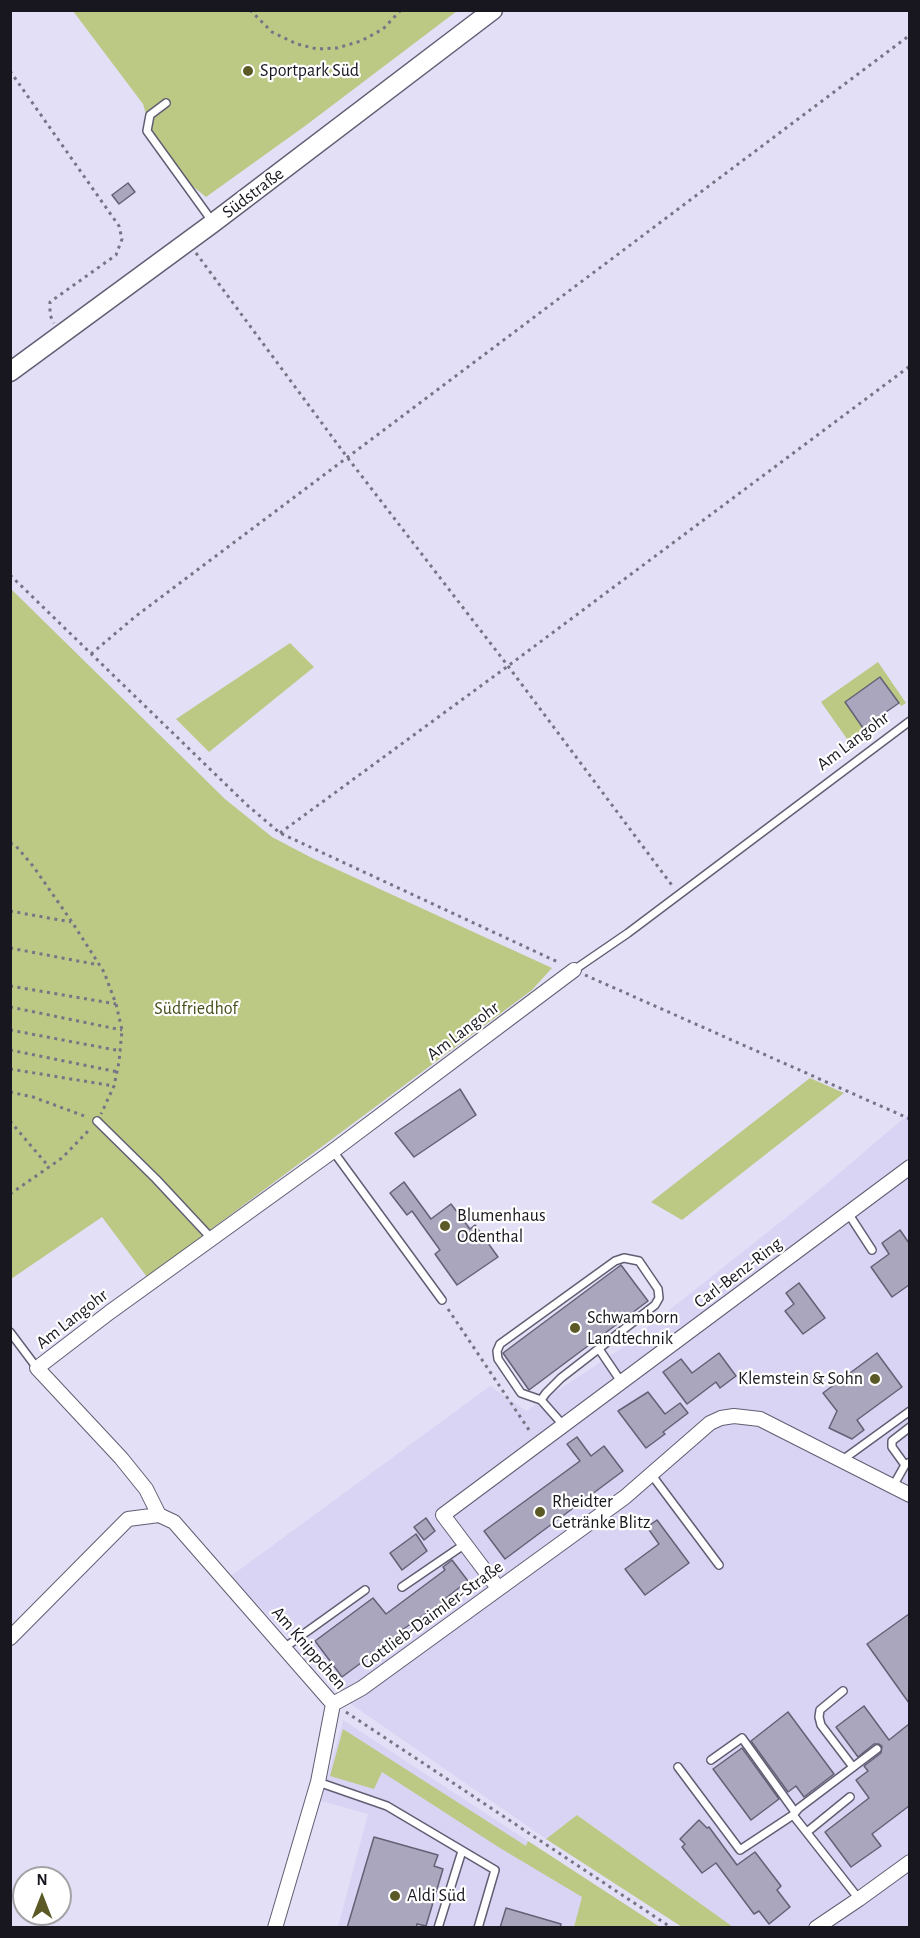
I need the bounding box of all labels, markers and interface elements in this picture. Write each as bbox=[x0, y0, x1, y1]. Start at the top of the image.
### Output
place label: Sportpark Süd bbox=[260, 60, 359, 82]
marker: Sportpark Süd bbox=[241, 64, 255, 78]
street label: Südstraße bbox=[218, 163, 288, 223]
street label: Am Langohr bbox=[813, 707, 893, 775]
street label: Am Langohr bbox=[423, 997, 503, 1065]
park label: Südfriedhof bbox=[154, 998, 238, 1020]
place label: Blumenhaus Odenthal bbox=[457, 1205, 546, 1248]
marker: Blumenhaus Odenthal bbox=[438, 1219, 452, 1233]
street label: Carl-Benz-Ring bbox=[690, 1233, 786, 1313]
street label: Am Langohr bbox=[32, 1284, 112, 1354]
place label: Schwamborn Landtechnik bbox=[587, 1307, 678, 1350]
marker: Schwamborn Landtechnik bbox=[568, 1321, 582, 1335]
place label: Klemstein & Sohn bbox=[738, 1368, 863, 1390]
marker: Klemstein & Sohn bbox=[868, 1372, 882, 1386]
place label: Rheidter Getränke Blitz bbox=[552, 1491, 650, 1534]
marker: Rheidter Getränke Blitz bbox=[533, 1505, 547, 1519]
street label: Gottlieb-Daimler-Straße bbox=[357, 1556, 507, 1674]
street label: Am Knippchen bbox=[267, 1602, 351, 1694]
north arrow bbox=[12, 1866, 72, 1926]
text: N bbox=[36, 1872, 48, 1888]
place label: Aldi Süd bbox=[407, 1885, 465, 1907]
marker: Aldi Süd bbox=[388, 1889, 402, 1903]

